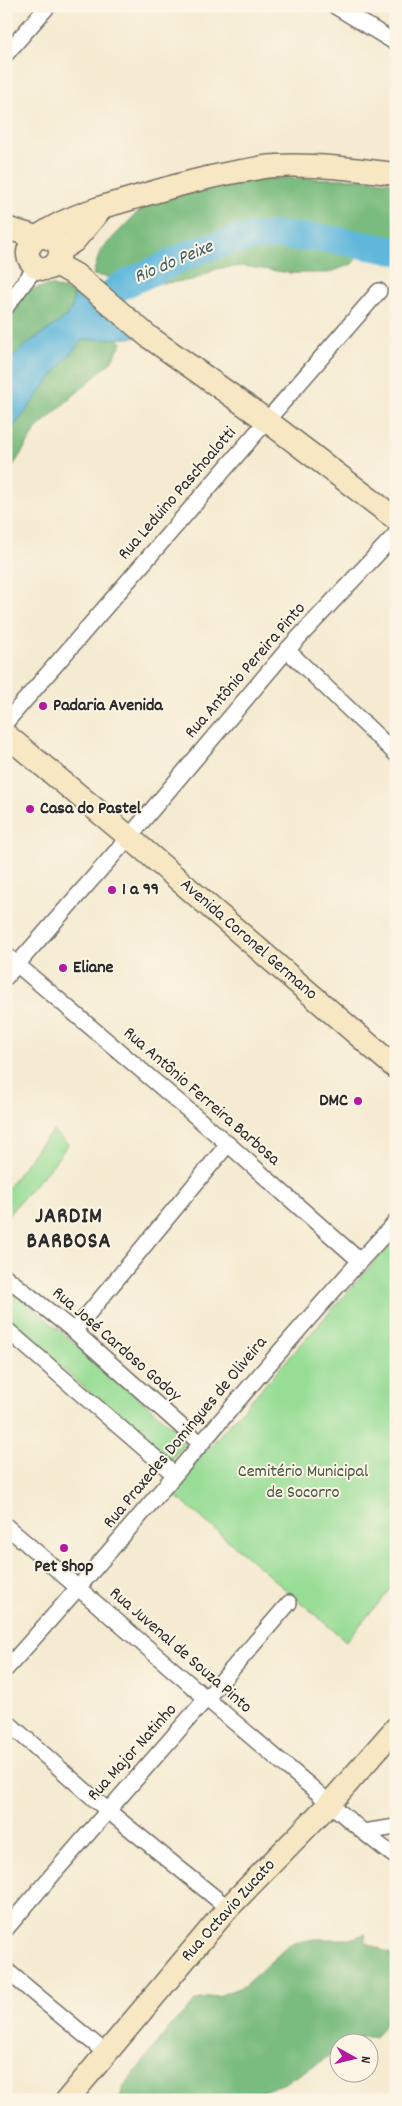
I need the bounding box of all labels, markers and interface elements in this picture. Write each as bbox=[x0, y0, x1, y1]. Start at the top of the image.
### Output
water label: Rio do Peixe bbox=[130, 234, 219, 292]
street label: Rua Leduino Paschoalotti bbox=[113, 422, 243, 566]
street label: Rua Antônio Pereira Pinto bbox=[180, 597, 312, 745]
place label: Padaria Avenida bbox=[53, 694, 163, 719]
marker: Padaria Avenida bbox=[37, 700, 49, 712]
place label: Casa do Pastel bbox=[40, 797, 142, 822]
marker: Casa do Pastel bbox=[24, 803, 36, 815]
street label: Avenida Coronel Germano bbox=[174, 873, 322, 1007]
place label: 1 a 99 bbox=[122, 878, 159, 903]
marker: 1 a 99 bbox=[106, 884, 118, 896]
place label: Eliane bbox=[73, 956, 114, 981]
marker: Eliane bbox=[57, 962, 69, 974]
street label: Rua Antônio Ferreira Barbosa bbox=[117, 1022, 285, 1173]
place label: DMC bbox=[319, 1089, 348, 1114]
marker: DMC bbox=[352, 1095, 364, 1107]
district label: JARDIM BARBOSA bbox=[27, 1202, 111, 1258]
street label: Rua José Cardoso Godoy bbox=[46, 1282, 187, 1409]
street label: Rua Praxedes Domingues de Oliveira bbox=[98, 1331, 274, 1534]
park label: Cemitério Municipal de Socorro bbox=[238, 1460, 369, 1506]
marker: Pet Shop bbox=[58, 1542, 70, 1554]
place label: Pet Shop bbox=[34, 1555, 94, 1580]
street label: Rua Juvenal de Souza Pinto bbox=[103, 1582, 257, 1720]
street label: Rua Major Natinho bbox=[82, 1699, 184, 1807]
street label: Rua Octavio Zucato bbox=[176, 1854, 282, 1968]
north arrow bbox=[330, 2034, 380, 2084]
text: N bbox=[354, 2055, 375, 2064]

